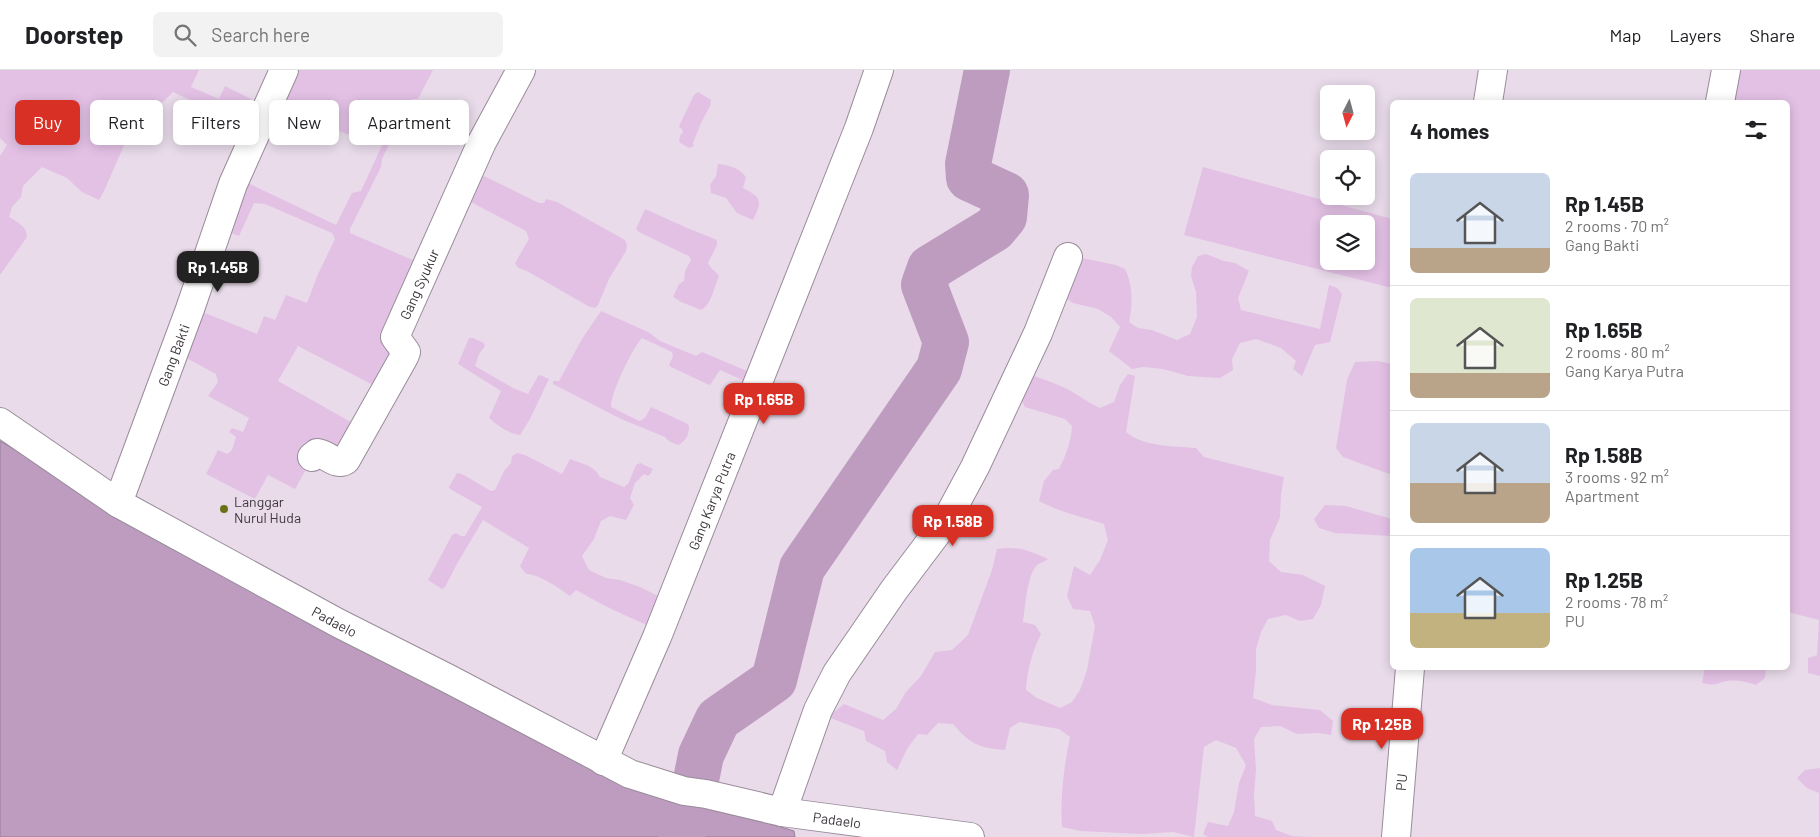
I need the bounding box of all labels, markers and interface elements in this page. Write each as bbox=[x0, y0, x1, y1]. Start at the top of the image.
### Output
search box bbox=[153, 12, 503, 57]
text: Doorstep bbox=[25, 20, 123, 49]
icon: search bbox=[171, 21, 199, 49]
text: Search here bbox=[211, 23, 310, 46]
text: Map bbox=[1609, 24, 1641, 46]
text: Layers bbox=[1669, 24, 1722, 46]
text: Share bbox=[1750, 24, 1795, 46]
north arrow bbox=[1320, 85, 1375, 140]
map controls bbox=[1320, 85, 1375, 270]
chip: Buy bbox=[15, 100, 80, 145]
chip: Rent bbox=[90, 100, 163, 145]
chip: Filters bbox=[173, 100, 259, 145]
chip: New bbox=[269, 100, 339, 145]
chip: Apartment bbox=[349, 100, 469, 145]
icon: filters bbox=[1742, 116, 1770, 144]
text: 4 homes bbox=[1410, 118, 1489, 143]
button: locate bbox=[1320, 150, 1375, 205]
text: Rp 1.45B bbox=[1565, 191, 1644, 216]
icon: home bbox=[1450, 193, 1510, 253]
button: layers bbox=[1320, 215, 1375, 270]
text: 2 rooms · 70 m² bbox=[1565, 216, 1669, 235]
text: Gang Bakti bbox=[1565, 235, 1639, 254]
street label: Gang Syukur bbox=[396, 246, 442, 322]
pin: Rp 1.45B bbox=[166, 250, 270, 293]
text: Rp 1.45B bbox=[188, 257, 248, 276]
text: Rp 1.65B bbox=[1565, 317, 1643, 342]
icon: home bbox=[1450, 318, 1510, 378]
street label: Gang Bakti bbox=[154, 321, 192, 388]
text: 2 rooms · 80 m² bbox=[1565, 342, 1670, 361]
text: Gang Karya Putra bbox=[1565, 361, 1684, 380]
pin: Rp 1.65B bbox=[712, 382, 816, 425]
text: Rp 1.65B bbox=[734, 389, 794, 408]
text: Rp 1.58B bbox=[1565, 442, 1643, 467]
icon: home bbox=[1450, 443, 1510, 503]
street label: Gang Karya Putra bbox=[684, 449, 738, 552]
text: 3 rooms · 92 m² bbox=[1565, 467, 1669, 486]
text: Apartment bbox=[1565, 486, 1640, 505]
place label: Langgar Nurul Huda bbox=[234, 493, 301, 526]
marker: Langgar Nurul Huda bbox=[218, 503, 230, 515]
pin: Rp 1.58B bbox=[901, 504, 1005, 547]
text: Rp 1.58B bbox=[923, 511, 983, 530]
text: Rp 1.25B bbox=[1565, 567, 1643, 592]
icon: home bbox=[1450, 568, 1510, 628]
text: 2 rooms · 78 m² bbox=[1565, 592, 1668, 611]
street label: Padaelo bbox=[309, 602, 360, 640]
text: PU bbox=[1565, 611, 1585, 630]
pin: Rp 1.25B bbox=[1330, 708, 1434, 750]
text: Rp 1.25B bbox=[1352, 714, 1412, 733]
street label: PU bbox=[1391, 773, 1410, 792]
street label: Padaelo bbox=[812, 808, 862, 831]

